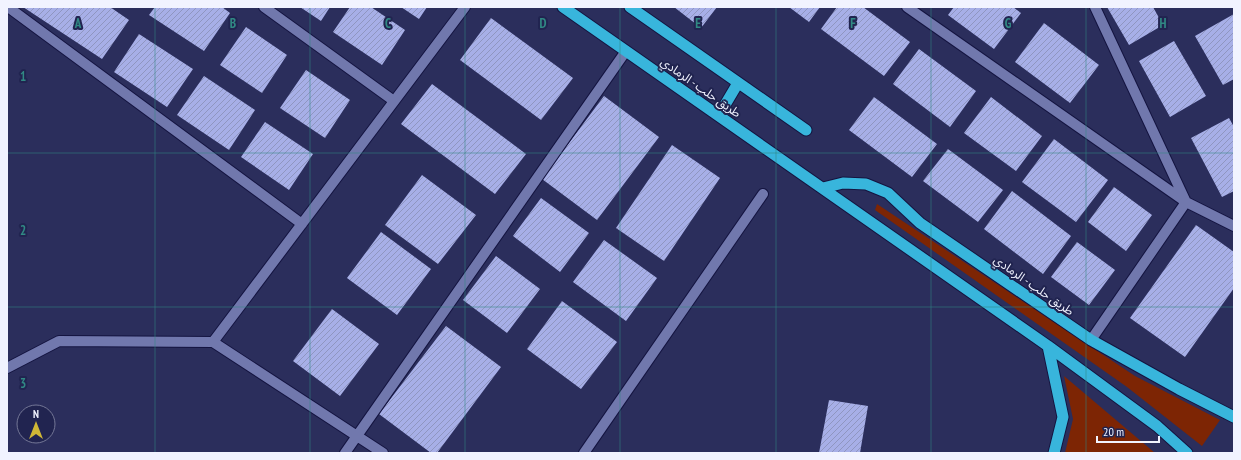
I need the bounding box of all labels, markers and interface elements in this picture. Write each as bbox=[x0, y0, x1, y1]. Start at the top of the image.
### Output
text: A bbox=[74, 15, 82, 32]
text: B bbox=[230, 15, 236, 32]
text: C bbox=[385, 15, 391, 32]
text: D bbox=[540, 15, 547, 32]
text: E bbox=[695, 15, 701, 32]
text: F bbox=[850, 15, 856, 32]
text: G bbox=[1005, 15, 1012, 32]
text: H bbox=[1160, 15, 1167, 32]
street label: طريق حلب - الرمادي bbox=[656, 54, 744, 123]
text: 1 bbox=[20, 68, 26, 85]
text: 2 bbox=[20, 222, 26, 239]
street label: طريق حلب - الرمادي bbox=[989, 252, 1077, 321]
text: 3 bbox=[20, 375, 26, 392]
north arrow bbox=[16, 404, 56, 444]
text: N bbox=[33, 407, 39, 421]
scale bar bbox=[1097, 418, 1159, 444]
text: 20 m bbox=[1103, 424, 1124, 439]

